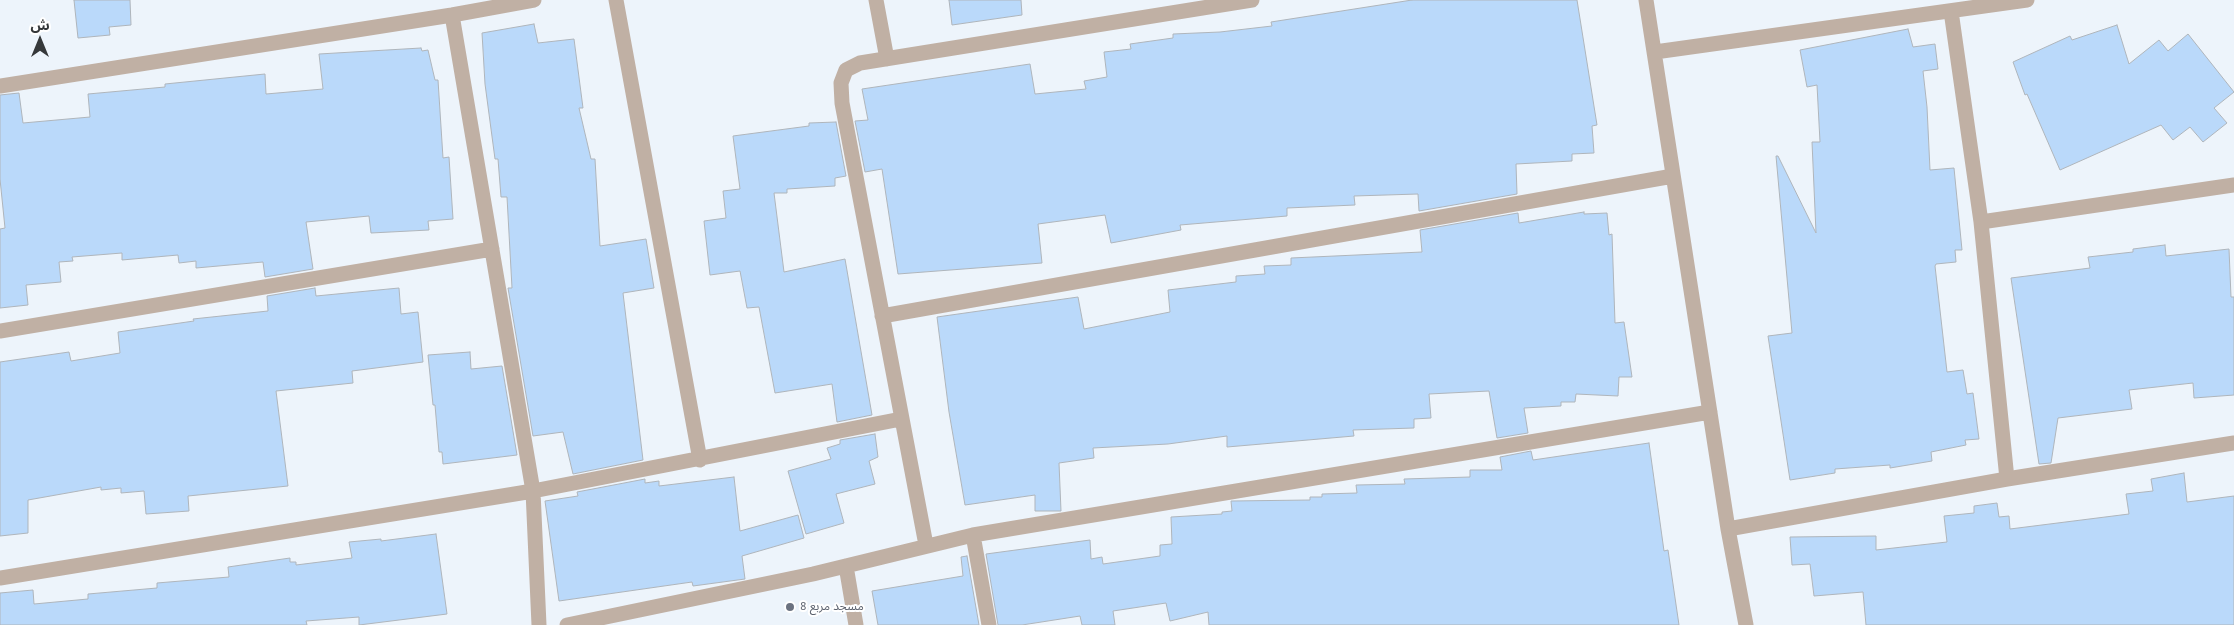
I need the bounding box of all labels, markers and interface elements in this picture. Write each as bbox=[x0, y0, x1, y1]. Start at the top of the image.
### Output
north arrow bbox=[15, 15, 65, 65]
text: ش bbox=[30, 16, 50, 34]
place label: مسجد مربع 8 bbox=[800, 600, 864, 614]
marker: مسجد مربع 8 bbox=[784, 601, 796, 613]

